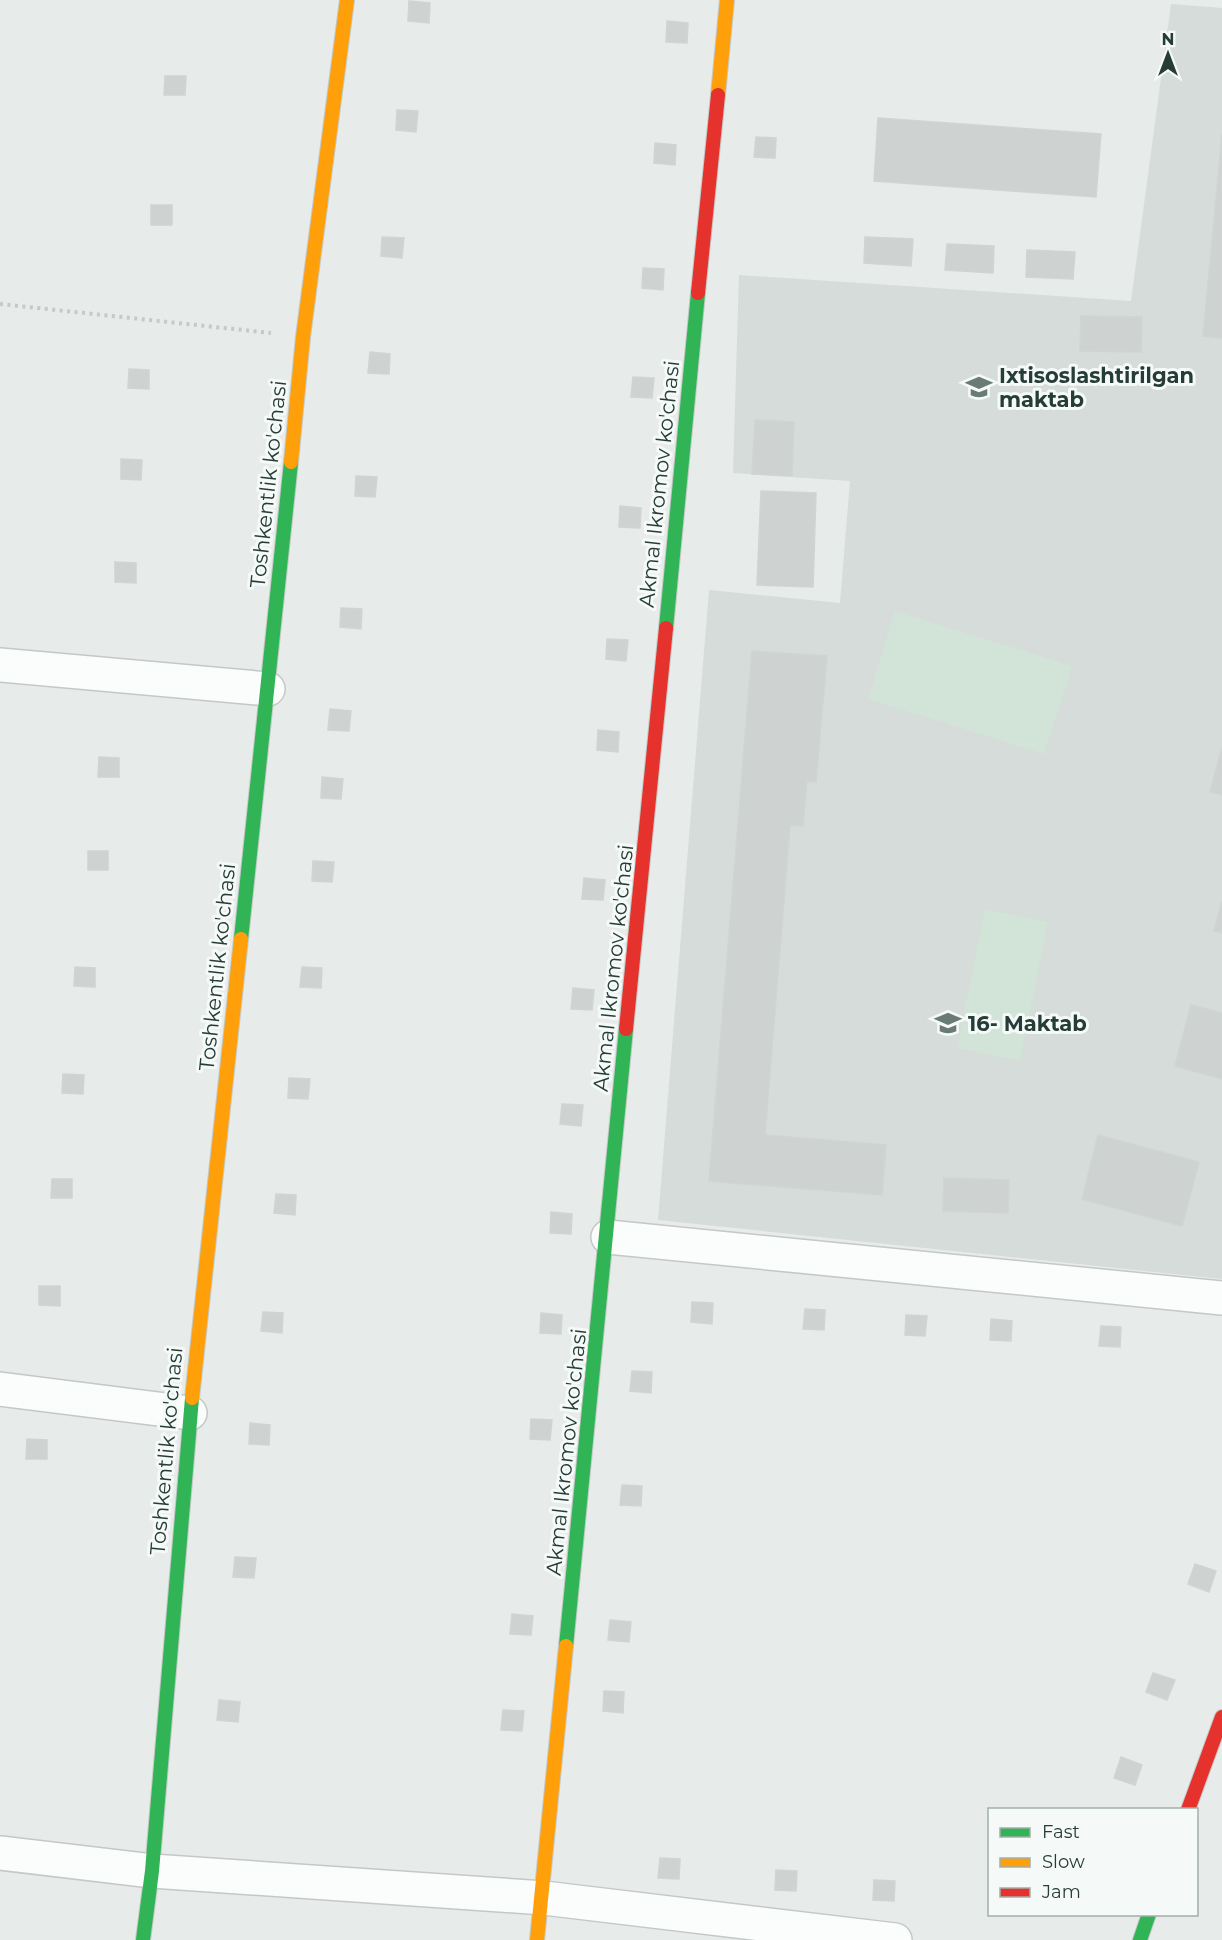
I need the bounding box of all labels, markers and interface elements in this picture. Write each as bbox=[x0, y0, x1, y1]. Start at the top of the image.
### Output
north arrow bbox=[1138, 24, 1198, 84]
text: N bbox=[1162, 30, 1174, 49]
street label: Akmal Ikromov ko'chasi bbox=[634, 359, 684, 609]
place label: Ixtisoslashtirilgan maktab bbox=[999, 363, 1194, 412]
school or university icon: Ixtisoslashtirilgan maktab bbox=[964, 372, 994, 402]
street label: Toshkentlik ko'chasi bbox=[245, 379, 291, 589]
street label: Akmal Ikromov ko'chasi bbox=[588, 843, 638, 1093]
street label: Toshkentlik ko'chasi bbox=[194, 862, 240, 1072]
school or university icon: 16- Maktab bbox=[933, 1008, 963, 1038]
place label: 16- Maktab bbox=[968, 1011, 1087, 1036]
street label: Akmal Ikromov ko'chasi bbox=[541, 1327, 591, 1577]
street label: Toshkentlik ko'chasi bbox=[144, 1346, 188, 1556]
legend bbox=[988, 1808, 1198, 1916]
text: Fast bbox=[1042, 1821, 1080, 1843]
text: Slow bbox=[1042, 1851, 1085, 1873]
text: Jam bbox=[1041, 1881, 1081, 1903]

